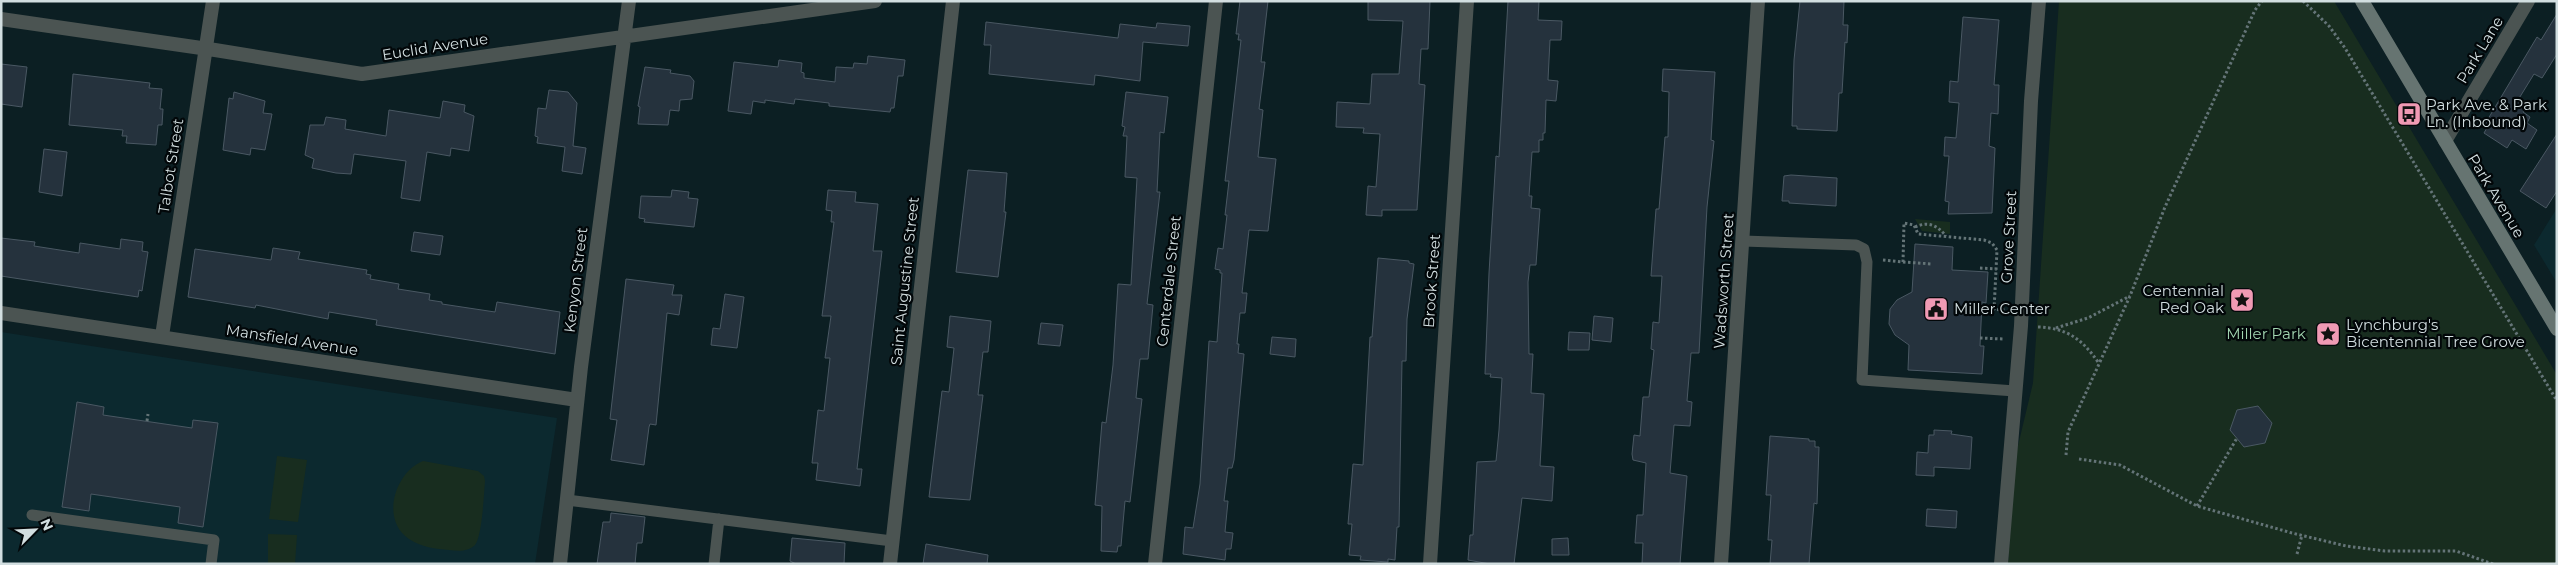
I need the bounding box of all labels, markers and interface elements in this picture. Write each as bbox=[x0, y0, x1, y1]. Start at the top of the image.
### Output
street label: Park Lane bbox=[2452, 13, 2507, 87]
street label: Euclid Avenue bbox=[381, 29, 489, 64]
place label: Park Ave. & Park Ln. (Inbound) bbox=[2426, 95, 2547, 131]
bus stop icon: Park Ave. & Park Ln. (Inbound) bbox=[2396, 101, 2422, 127]
street label: Talbot Street bbox=[154, 117, 187, 215]
street label: Park Avenue bbox=[2464, 150, 2529, 241]
street label: Grove Street bbox=[1997, 190, 2020, 284]
street label: Saint Augustine Street bbox=[886, 196, 923, 366]
street label: Wadsworth Street bbox=[1709, 212, 1738, 350]
street label: Centerdale Street bbox=[1152, 215, 1185, 347]
street label: Kenyon Street bbox=[560, 226, 591, 334]
street label: Brook Street bbox=[1419, 233, 1444, 329]
place label: Centennial Red Oak bbox=[2142, 281, 2224, 317]
place icon: Centennial Red Oak bbox=[2229, 287, 2255, 313]
public building icon: Miller Center bbox=[1923, 296, 1949, 322]
place label: Miller Center bbox=[1954, 299, 2050, 318]
place label: Lynchburg's Bicentennial Tree Grove bbox=[2346, 315, 2525, 351]
street label: Mansfield Avenue bbox=[225, 320, 360, 359]
place icon: Lynchburg's Bicentennial Tree Grove bbox=[2315, 321, 2341, 347]
park label: Miller Park bbox=[2226, 324, 2306, 343]
north arrow bbox=[10, 505, 60, 555]
text: N bbox=[36, 516, 57, 534]

